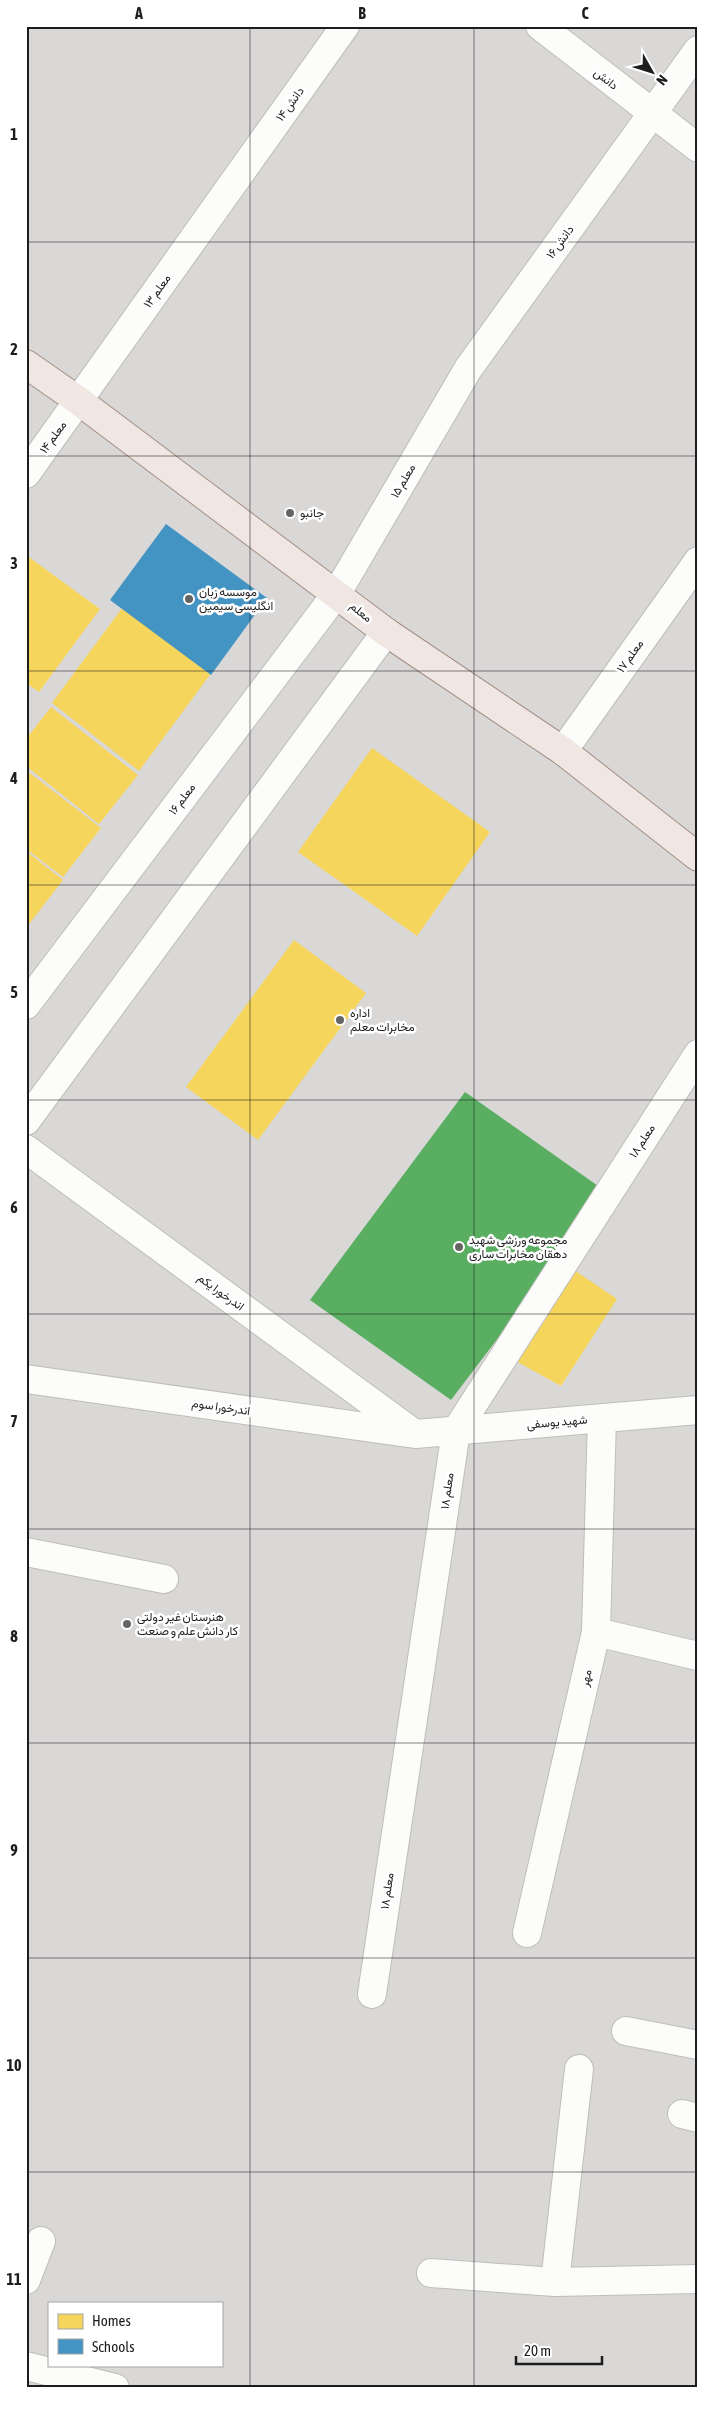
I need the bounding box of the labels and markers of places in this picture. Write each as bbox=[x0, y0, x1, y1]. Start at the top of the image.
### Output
place label: جانبو bbox=[300, 506, 324, 521]
marker: جانبو bbox=[284, 507, 296, 519]
place label: موسسه زبان انگلیسی سیمین bbox=[199, 585, 273, 614]
marker: موسسه زبان انگلیسی سیمین bbox=[183, 593, 195, 605]
place label: اداره مخابرات معلم bbox=[350, 1006, 415, 1035]
marker: اداره مخابرات معلم bbox=[334, 1014, 346, 1026]
place label: مجموعه ورزشی شهید دهقان مخابرات ساری bbox=[469, 1233, 567, 1262]
marker: مجموعه ورزشی شهید دهقان مخابرات ساری bbox=[453, 1241, 465, 1253]
place label: هنرستان غیر دولتی کار دانش علم و صنعت bbox=[137, 1610, 238, 1639]
marker: هنرستان غیر دولتی کار دانش علم و صنعت bbox=[121, 1618, 133, 1630]

